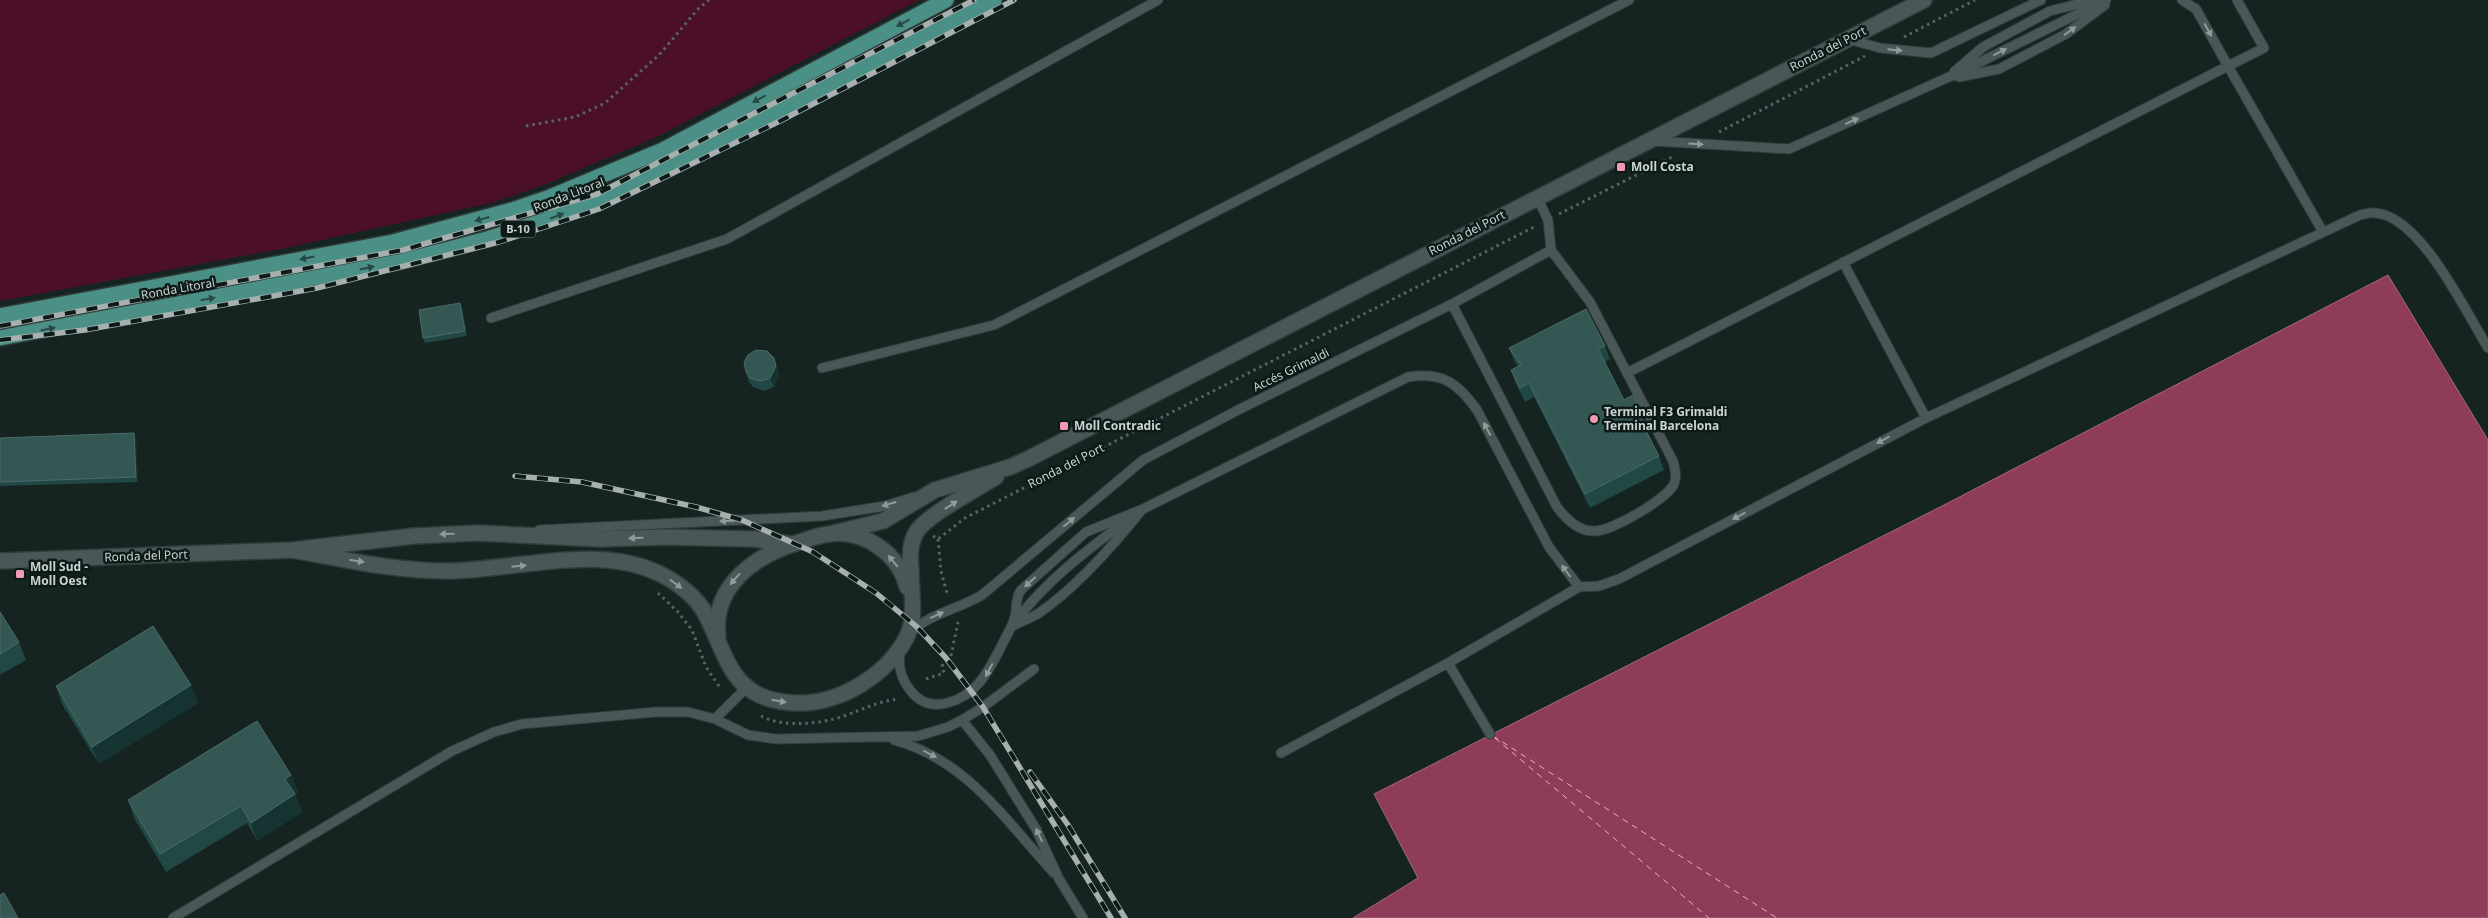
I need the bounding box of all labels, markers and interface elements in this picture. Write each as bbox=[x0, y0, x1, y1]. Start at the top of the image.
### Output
one-way arrow bbox=[895, 19, 910, 27]
street label: Ronda del Port bbox=[1787, 22, 1869, 75]
one-way arrow bbox=[2203, 24, 2212, 37]
one-way arrow bbox=[2063, 26, 2077, 36]
one-way arrow bbox=[1887, 46, 1903, 54]
one-way arrow bbox=[1993, 48, 2007, 56]
one-way arrow bbox=[752, 95, 766, 103]
one-way arrow bbox=[1845, 116, 1859, 124]
one-way arrow bbox=[1688, 140, 1704, 148]
place label: Moll Costa bbox=[1631, 158, 1694, 175]
marker: Moll Costa bbox=[1615, 161, 1627, 173]
street label: Ronda Litoral bbox=[531, 173, 607, 216]
street label: Ronda del Port bbox=[1426, 206, 1508, 259]
one-way arrow bbox=[550, 212, 565, 219]
one-way arrow bbox=[475, 215, 490, 223]
road number: B-10 bbox=[500, 220, 536, 238]
one-way arrow bbox=[299, 254, 314, 262]
one-way arrow bbox=[360, 264, 375, 272]
street label: Ronda Litoral bbox=[140, 274, 216, 303]
one-way arrow bbox=[200, 295, 215, 303]
one-way arrow bbox=[40, 324, 56, 332]
street label: Accés Grimaldi bbox=[1250, 344, 1332, 395]
place label: Terminal F3 Grimaldi Terminal Barcelona bbox=[1604, 403, 1727, 434]
marker: Terminal F3 Grimaldi Terminal Barcelona bbox=[1588, 413, 1600, 425]
place label: Moll Contradic bbox=[1074, 417, 1161, 434]
marker: Moll Contradic bbox=[1058, 420, 1070, 432]
one-way arrow bbox=[1483, 422, 1491, 437]
one-way arrow bbox=[1875, 436, 1890, 444]
street label: Ronda del Port bbox=[1025, 439, 1107, 492]
one-way arrow bbox=[881, 501, 896, 509]
one-way arrow bbox=[945, 501, 958, 510]
one-way arrow bbox=[1731, 512, 1746, 520]
one-way arrow bbox=[719, 517, 735, 525]
one-way arrow bbox=[1062, 517, 1075, 528]
one-way arrow bbox=[439, 531, 455, 539]
one-way arrow bbox=[628, 534, 644, 542]
street label: Ronda del Port bbox=[104, 546, 189, 565]
one-way arrow bbox=[888, 555, 899, 568]
one-way arrow bbox=[349, 557, 365, 565]
place label: Moll Sud - Moll Oest bbox=[30, 558, 88, 589]
one-way arrow bbox=[511, 562, 527, 570]
one-way arrow bbox=[1561, 564, 1571, 578]
marker: Moll Sud - Moll Oest bbox=[14, 568, 26, 580]
one-way arrow bbox=[729, 573, 741, 585]
one-way arrow bbox=[1025, 576, 1037, 588]
one-way arrow bbox=[669, 579, 683, 589]
one-way arrow bbox=[930, 610, 944, 618]
one-way arrow bbox=[985, 663, 993, 677]
one-way arrow bbox=[772, 698, 788, 706]
one-way arrow bbox=[923, 750, 937, 758]
one-way arrow bbox=[1035, 828, 1043, 842]

